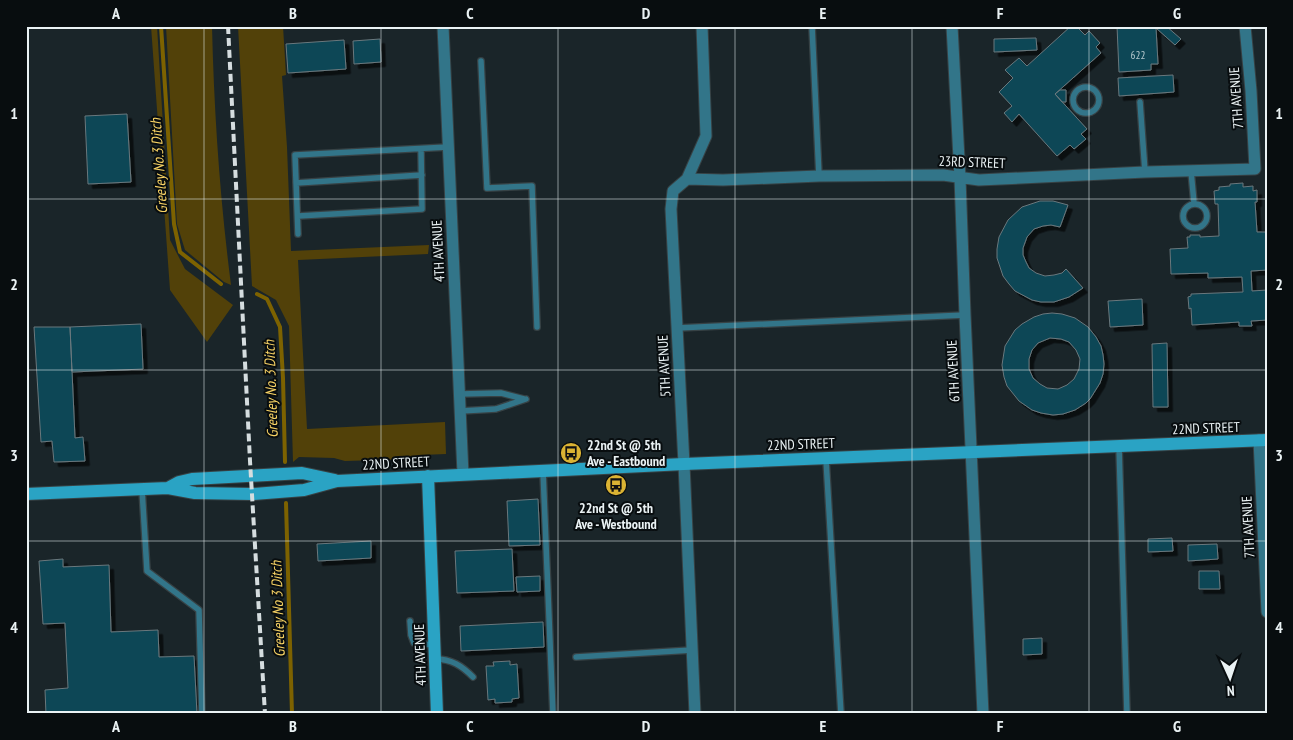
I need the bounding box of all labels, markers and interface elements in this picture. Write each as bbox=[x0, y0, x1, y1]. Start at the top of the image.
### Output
text: A bbox=[111, 3, 121, 23]
text: B bbox=[289, 3, 297, 23]
text: C bbox=[466, 3, 474, 23]
text: D bbox=[642, 3, 651, 23]
text: E bbox=[820, 3, 827, 23]
text: F bbox=[997, 3, 1004, 23]
text: G bbox=[1173, 3, 1181, 23]
house number: 622 bbox=[1131, 48, 1145, 62]
street label: 7TH AVENUE bbox=[1225, 66, 1247, 130]
text: 1 bbox=[10, 103, 18, 123]
text: 1 bbox=[1275, 103, 1283, 123]
water label: Greeley No.3 Ditch bbox=[146, 116, 171, 214]
street label: 23RD STREET bbox=[938, 152, 1006, 172]
street label: 4TH AVENUE bbox=[427, 220, 449, 282]
text: 2 bbox=[10, 274, 18, 294]
text: 2 bbox=[1275, 274, 1283, 294]
street label: 5TH AVENUE bbox=[653, 335, 675, 397]
water label: Greeley No. 3 Ditch bbox=[259, 338, 282, 438]
street label: 6TH AVENUE bbox=[942, 340, 964, 402]
street label: 22ND STREET bbox=[1172, 418, 1241, 438]
street label: 22ND STREET bbox=[767, 434, 836, 454]
place label: 22nd St @ 5th Ave - Eastbound bbox=[586, 436, 665, 470]
bus stop icon: 22nd St @ 5th Ave - Eastbound bbox=[559, 441, 583, 465]
text: 3 bbox=[10, 445, 18, 465]
text: 3 bbox=[1275, 445, 1283, 465]
street label: 22ND STREET bbox=[362, 452, 431, 474]
bus stop icon: 22nd St @ 5th Ave - Westbound bbox=[604, 473, 628, 497]
street label: 7TH AVENUE bbox=[1237, 496, 1259, 558]
place label: 22nd St @ 5th Ave - Westbound bbox=[574, 499, 657, 533]
water label: Greeley No 3 Ditch bbox=[266, 559, 289, 657]
text: 4 bbox=[10, 617, 18, 637]
text: 4 bbox=[1275, 617, 1283, 637]
street label: 4TH AVENUE bbox=[410, 624, 430, 686]
north arrow bbox=[1206, 652, 1256, 702]
text: N bbox=[1226, 682, 1235, 700]
text: A bbox=[111, 716, 121, 736]
text: B bbox=[289, 716, 297, 736]
text: C bbox=[466, 716, 474, 736]
text: D bbox=[642, 716, 651, 736]
text: E bbox=[820, 716, 827, 736]
text: F bbox=[997, 716, 1004, 736]
text: G bbox=[1173, 716, 1181, 736]

